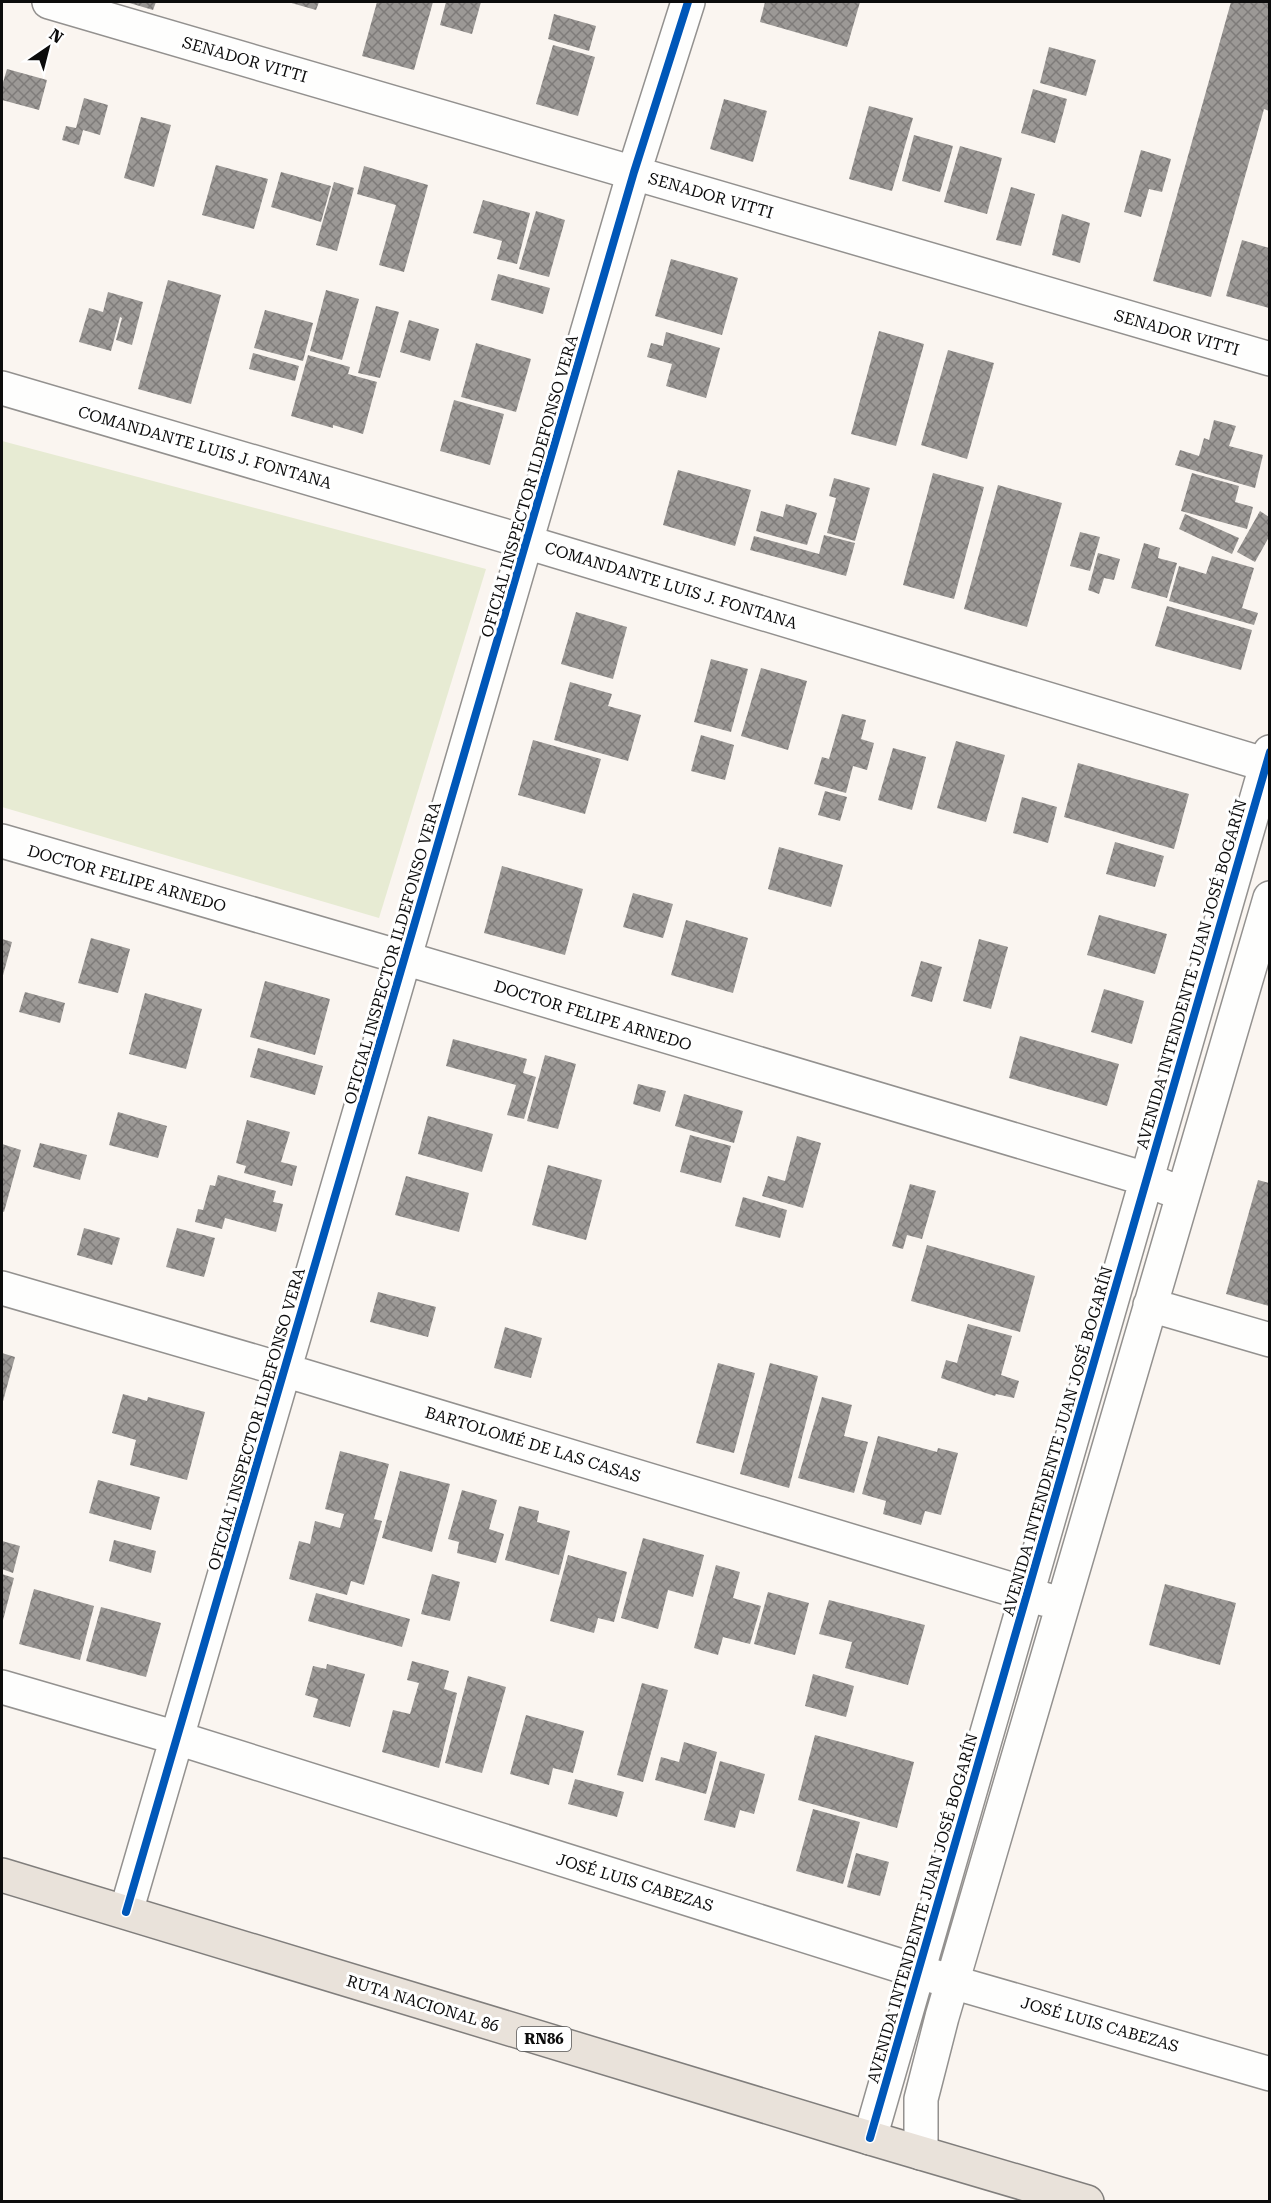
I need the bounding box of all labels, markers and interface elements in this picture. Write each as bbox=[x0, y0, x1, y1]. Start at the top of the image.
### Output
north arrow bbox=[18, 18, 78, 78]
text: N bbox=[46, 25, 67, 47]
street label: SENADOR VITTI bbox=[180, 33, 310, 86]
street label: SENADOR VITTI bbox=[646, 169, 776, 222]
street label: SENADOR VITTI bbox=[1112, 306, 1242, 359]
street label: OFICIAL INSPECTOR ILDEFONSO VERA bbox=[477, 332, 582, 640]
street label: COMANDANTE LUIS J. FONTANA bbox=[76, 402, 335, 493]
street label: COMANDANTE LUIS J. FONTANA bbox=[542, 538, 800, 633]
street label: AVENIDA INTENDENTE JUAN JOSÉ BOGARÍN bbox=[1132, 797, 1251, 1151]
street label: OFICIAL INSPECTOR ILDEFONSO VERA bbox=[340, 799, 445, 1107]
street label: DOCTOR FELIPE ARNEDO bbox=[25, 841, 228, 916]
street label: DOCTOR FELIPE ARNEDO bbox=[492, 976, 694, 1055]
street label: AVENIDA INTENDENTE JUAN JOSÉ BOGARÍN bbox=[998, 1264, 1117, 1618]
street label: OFICIAL INSPECTOR ILDEFONSO VERA bbox=[204, 1265, 309, 1573]
street label: BARTOLOMÉ DE LAS CASAS bbox=[423, 1403, 643, 1486]
street label: AVENIDA INTENDENTE JUAN JOSÉ BOGARÍN bbox=[863, 1731, 982, 2085]
street label: JOSÉ LUIS CABEZAS bbox=[554, 1850, 716, 1915]
street label: RUTA NACIONAL 86 bbox=[344, 1971, 501, 2036]
street label: JOSÉ LUIS CABEZAS bbox=[1019, 1993, 1181, 2056]
road number: RN86 bbox=[517, 2027, 571, 2051]

